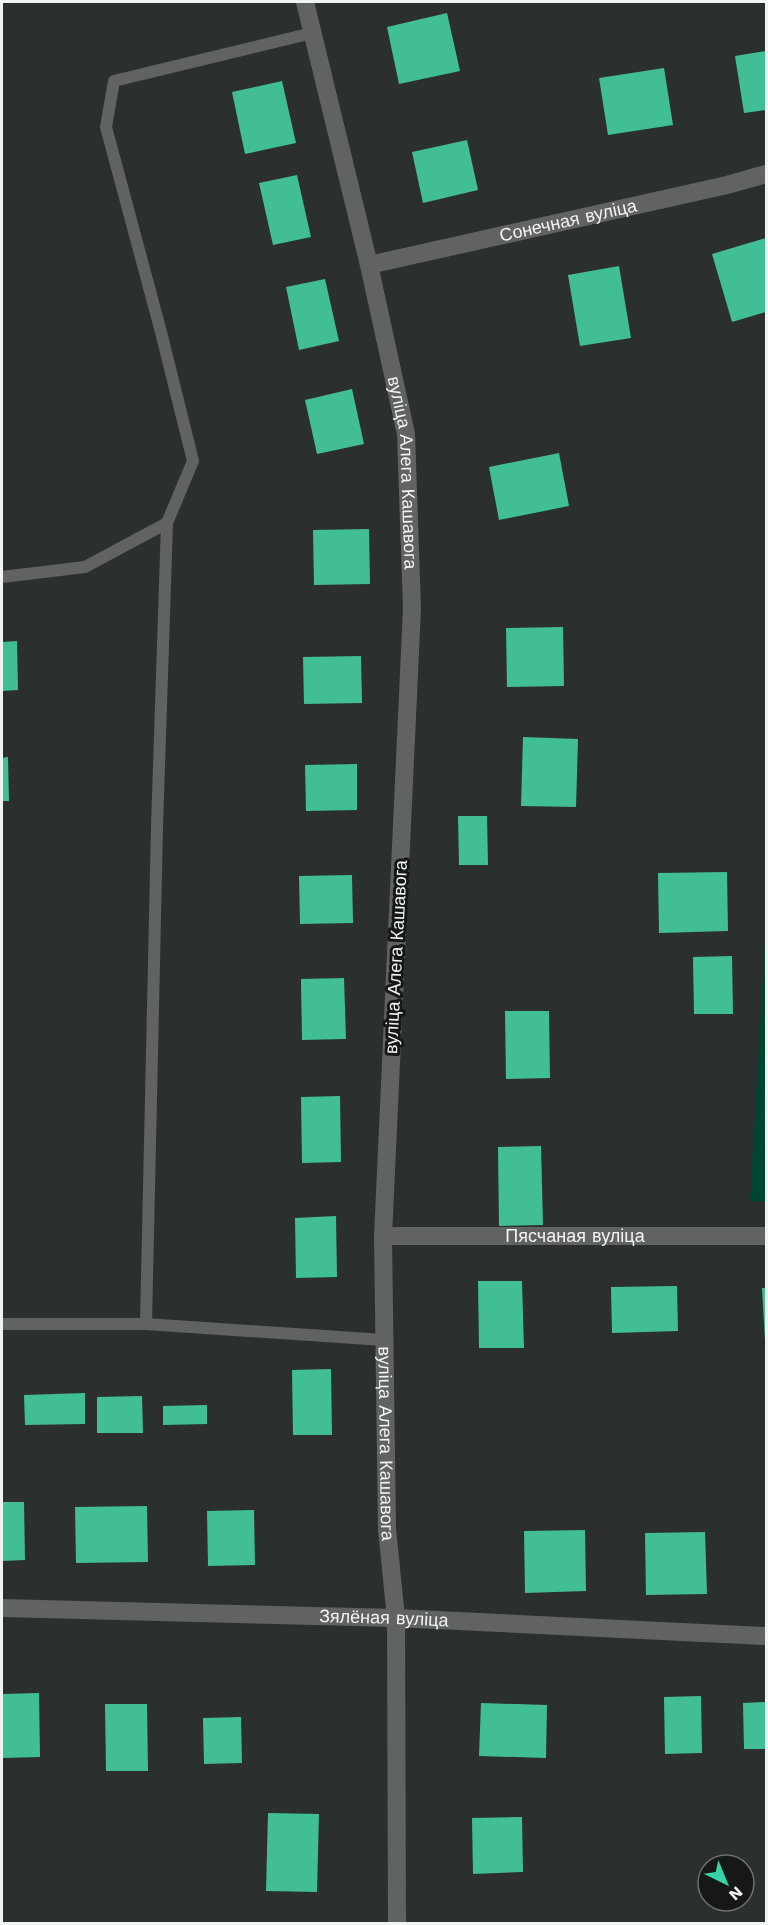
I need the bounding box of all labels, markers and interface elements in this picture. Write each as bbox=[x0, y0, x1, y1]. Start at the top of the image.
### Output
street label: Сонечная вуліца bbox=[497, 194, 640, 246]
street label: вуліца Алега Кашавога bbox=[384, 374, 422, 571]
street label: вуліца Алега Кашавога bbox=[380, 859, 411, 1054]
street label: Пясчаная вуліца bbox=[505, 1225, 646, 1246]
street label: вуліца Алега Кашавога bbox=[375, 1346, 399, 1543]
street label: Зялёная вуліца bbox=[319, 1605, 450, 1631]
north arrow bbox=[696, 1853, 756, 1913]
text: N bbox=[725, 1883, 747, 1905]

